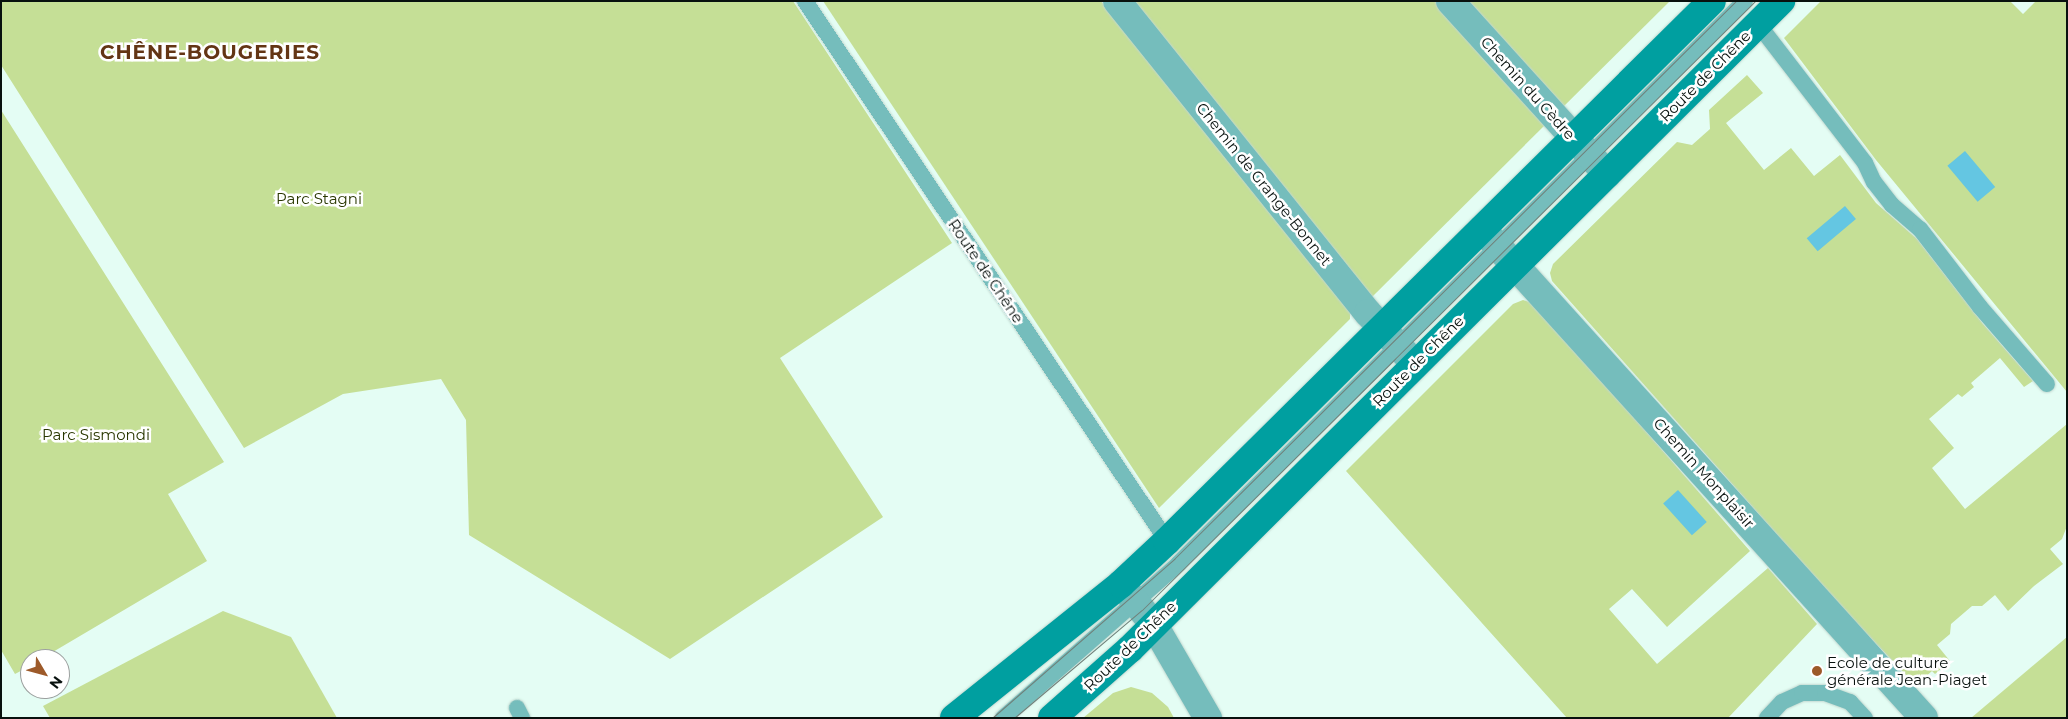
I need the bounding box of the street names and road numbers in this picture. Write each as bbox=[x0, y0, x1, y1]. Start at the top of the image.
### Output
street label: Route de Chêne bbox=[1656, 27, 1754, 125]
street label: Chemin du Cèdre bbox=[1477, 33, 1579, 143]
street label: Chemin de Grange-Bonnet bbox=[1193, 99, 1335, 269]
street label: Route de Chêne bbox=[945, 216, 1027, 326]
street label: Route de Chêne bbox=[1369, 312, 1467, 410]
street label: Chemin Monplaisir bbox=[1650, 414, 1758, 532]
street label: Route de Chêne bbox=[1080, 597, 1180, 695]

